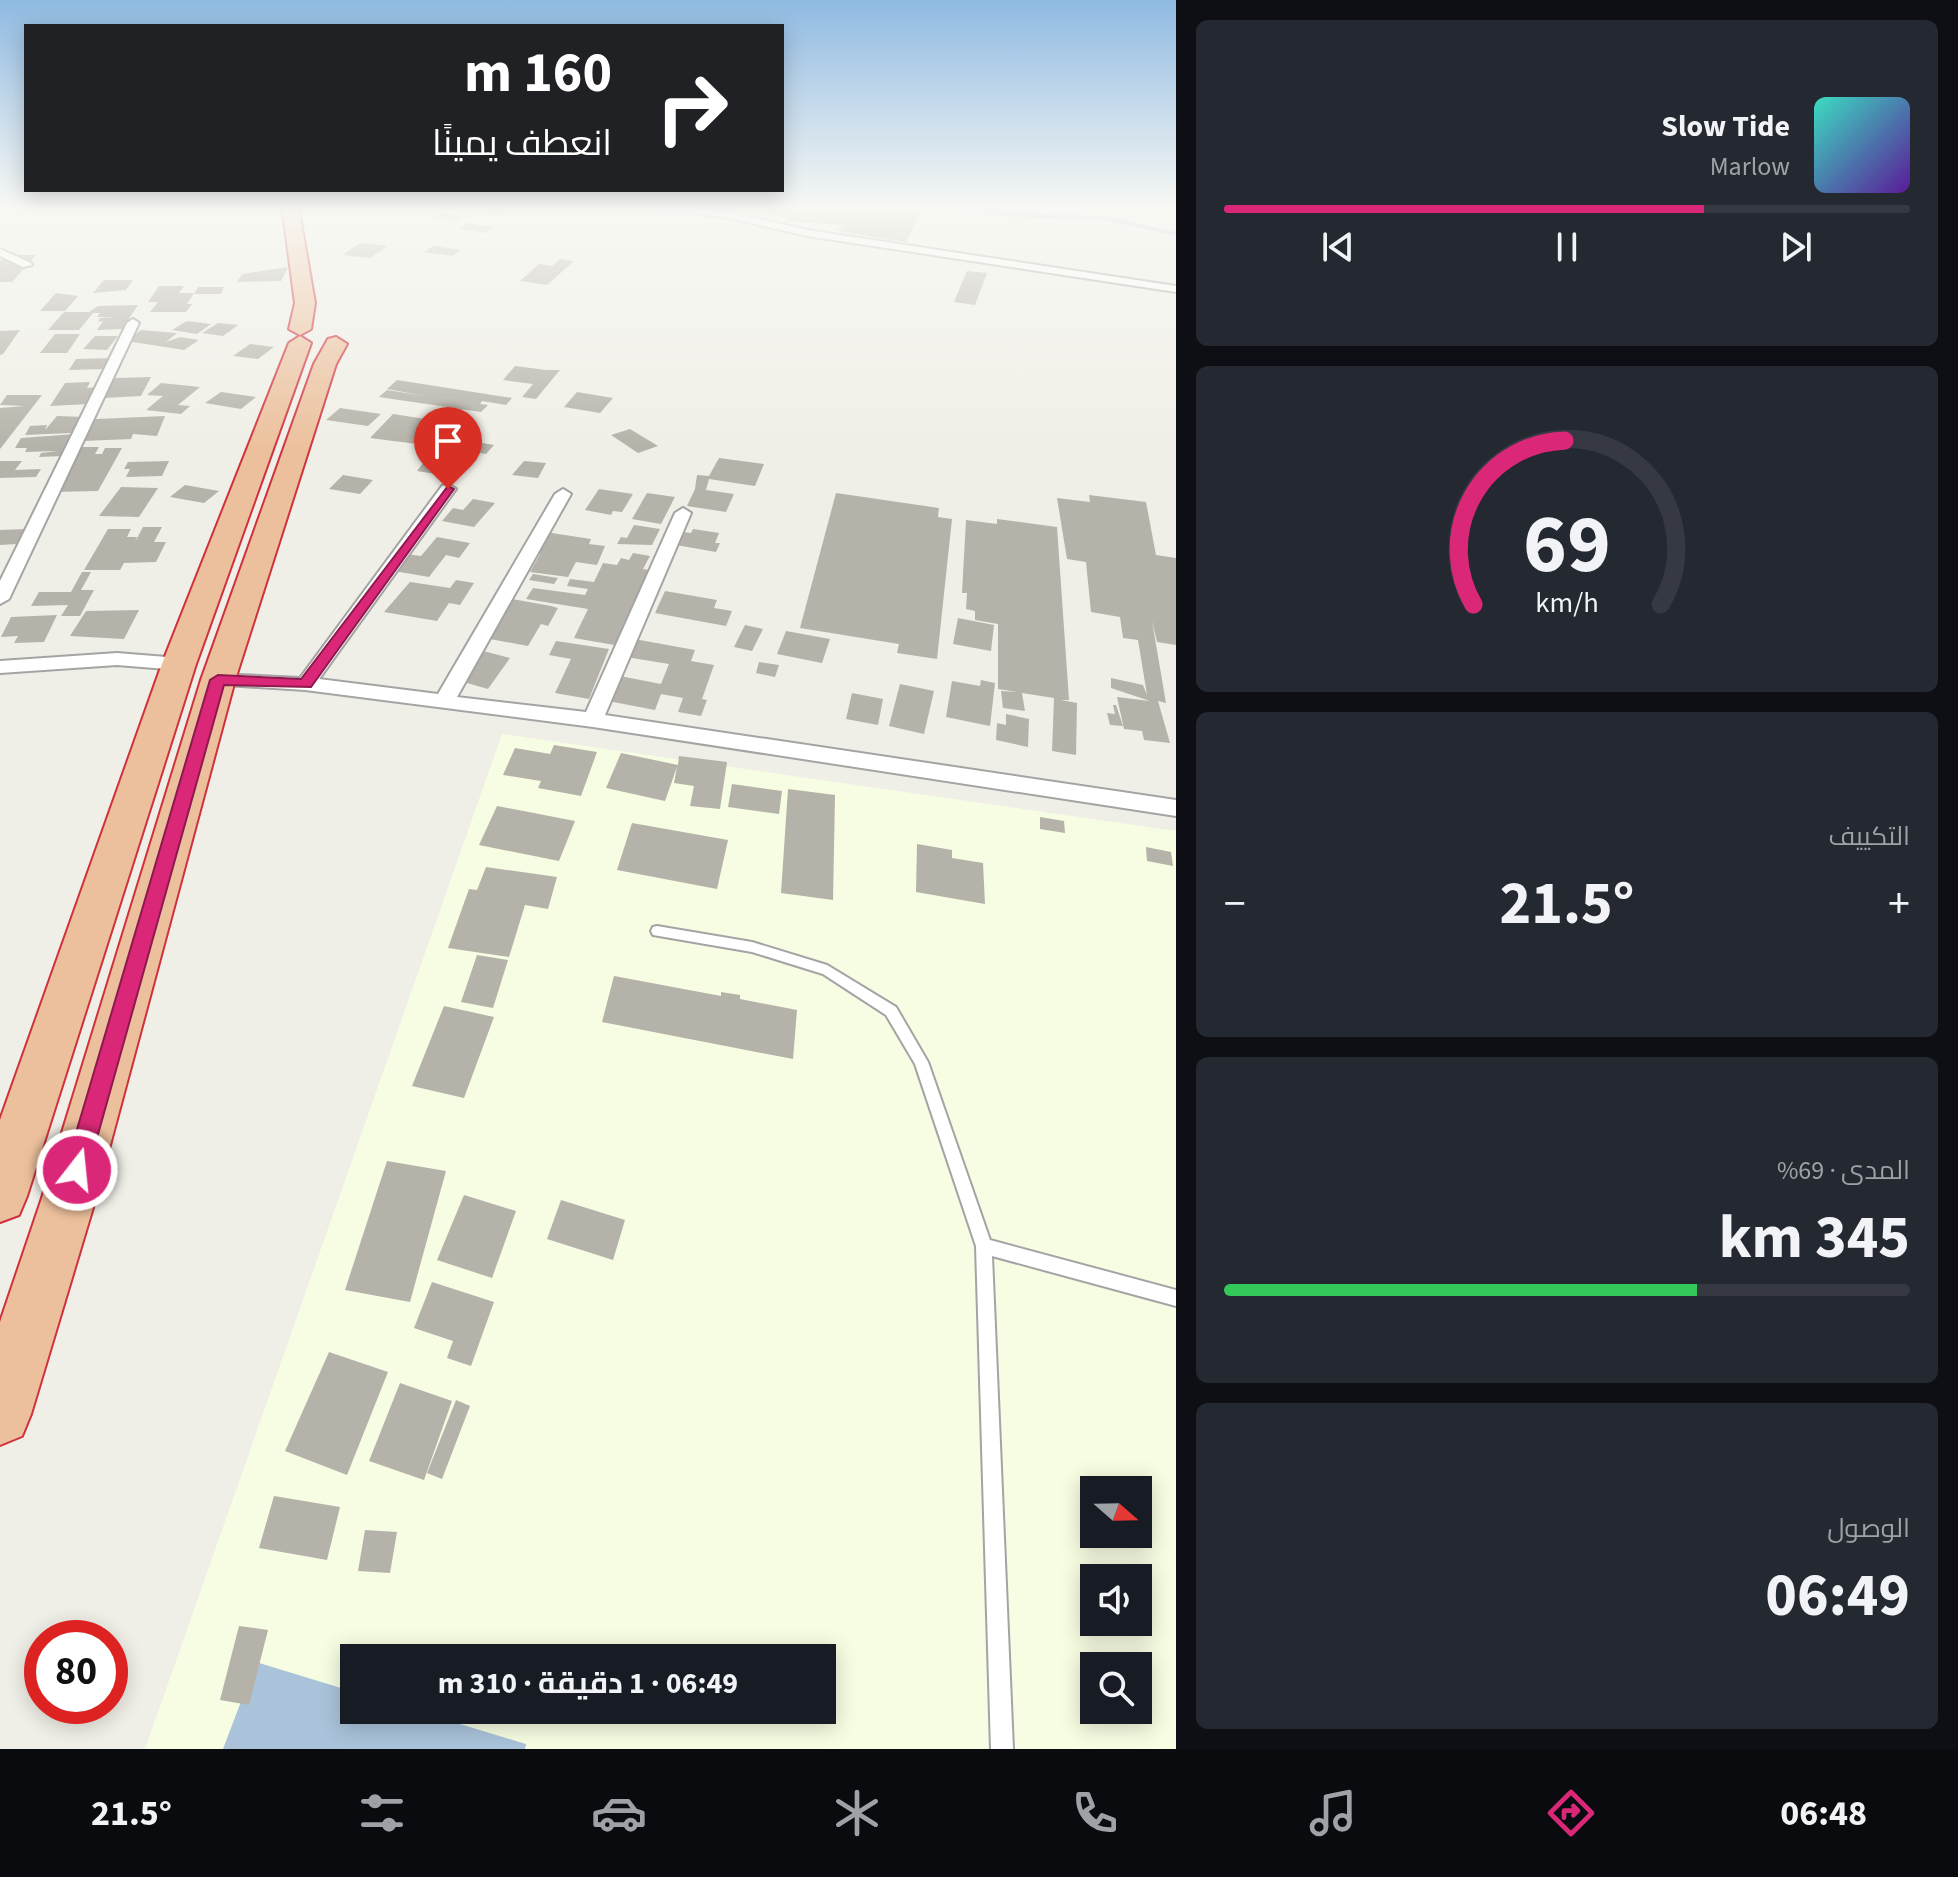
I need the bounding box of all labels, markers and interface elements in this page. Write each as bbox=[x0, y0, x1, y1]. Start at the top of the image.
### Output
text: 160 m bbox=[464, 34, 612, 113]
icon: right bbox=[640, 56, 744, 160]
text: Slow Tide bbox=[1661, 105, 1790, 148]
text: انعطف يمينًا bbox=[432, 118, 612, 169]
text: Marlow bbox=[1710, 148, 1790, 185]
icon: previous bbox=[1316, 225, 1360, 269]
icon: pause bbox=[1545, 225, 1589, 269]
icon: next bbox=[1774, 225, 1818, 269]
pin bbox=[414, 407, 482, 489]
icon: arrive bbox=[426, 419, 470, 463]
text: 69 bbox=[1523, 485, 1611, 603]
text: km/h bbox=[1535, 583, 1599, 623]
text: التكييف bbox=[1828, 818, 1910, 855]
text: 21.5° bbox=[1500, 862, 1634, 947]
text: − bbox=[1224, 873, 1246, 936]
text: + bbox=[1888, 873, 1910, 936]
position arrow bbox=[35, 1128, 119, 1212]
text: المدى · 69% bbox=[1777, 1152, 1910, 1189]
text: 345 km bbox=[1719, 1196, 1910, 1281]
north arrow bbox=[1080, 1476, 1152, 1548]
map controls bbox=[1080, 1476, 1152, 1724]
text: الوصول bbox=[1827, 1510, 1910, 1547]
text: 06:49 bbox=[1765, 1554, 1910, 1639]
button: sound bbox=[1080, 1564, 1152, 1636]
speed limit sign: 80 bbox=[24, 1620, 128, 1724]
button: search bbox=[1080, 1652, 1152, 1724]
text: 06:49 · 1 دقيقة · 310 m bbox=[438, 1662, 738, 1705]
icon: filters bbox=[354, 1785, 410, 1841]
icon: car bbox=[591, 1785, 647, 1841]
icon: climate bbox=[829, 1785, 885, 1841]
icon: phone bbox=[1067, 1785, 1123, 1841]
icon: music bbox=[1305, 1785, 1361, 1841]
icon: directions bbox=[1543, 1785, 1599, 1841]
text: 21.5° bbox=[91, 1788, 172, 1839]
text: 06:48 bbox=[1780, 1788, 1867, 1839]

